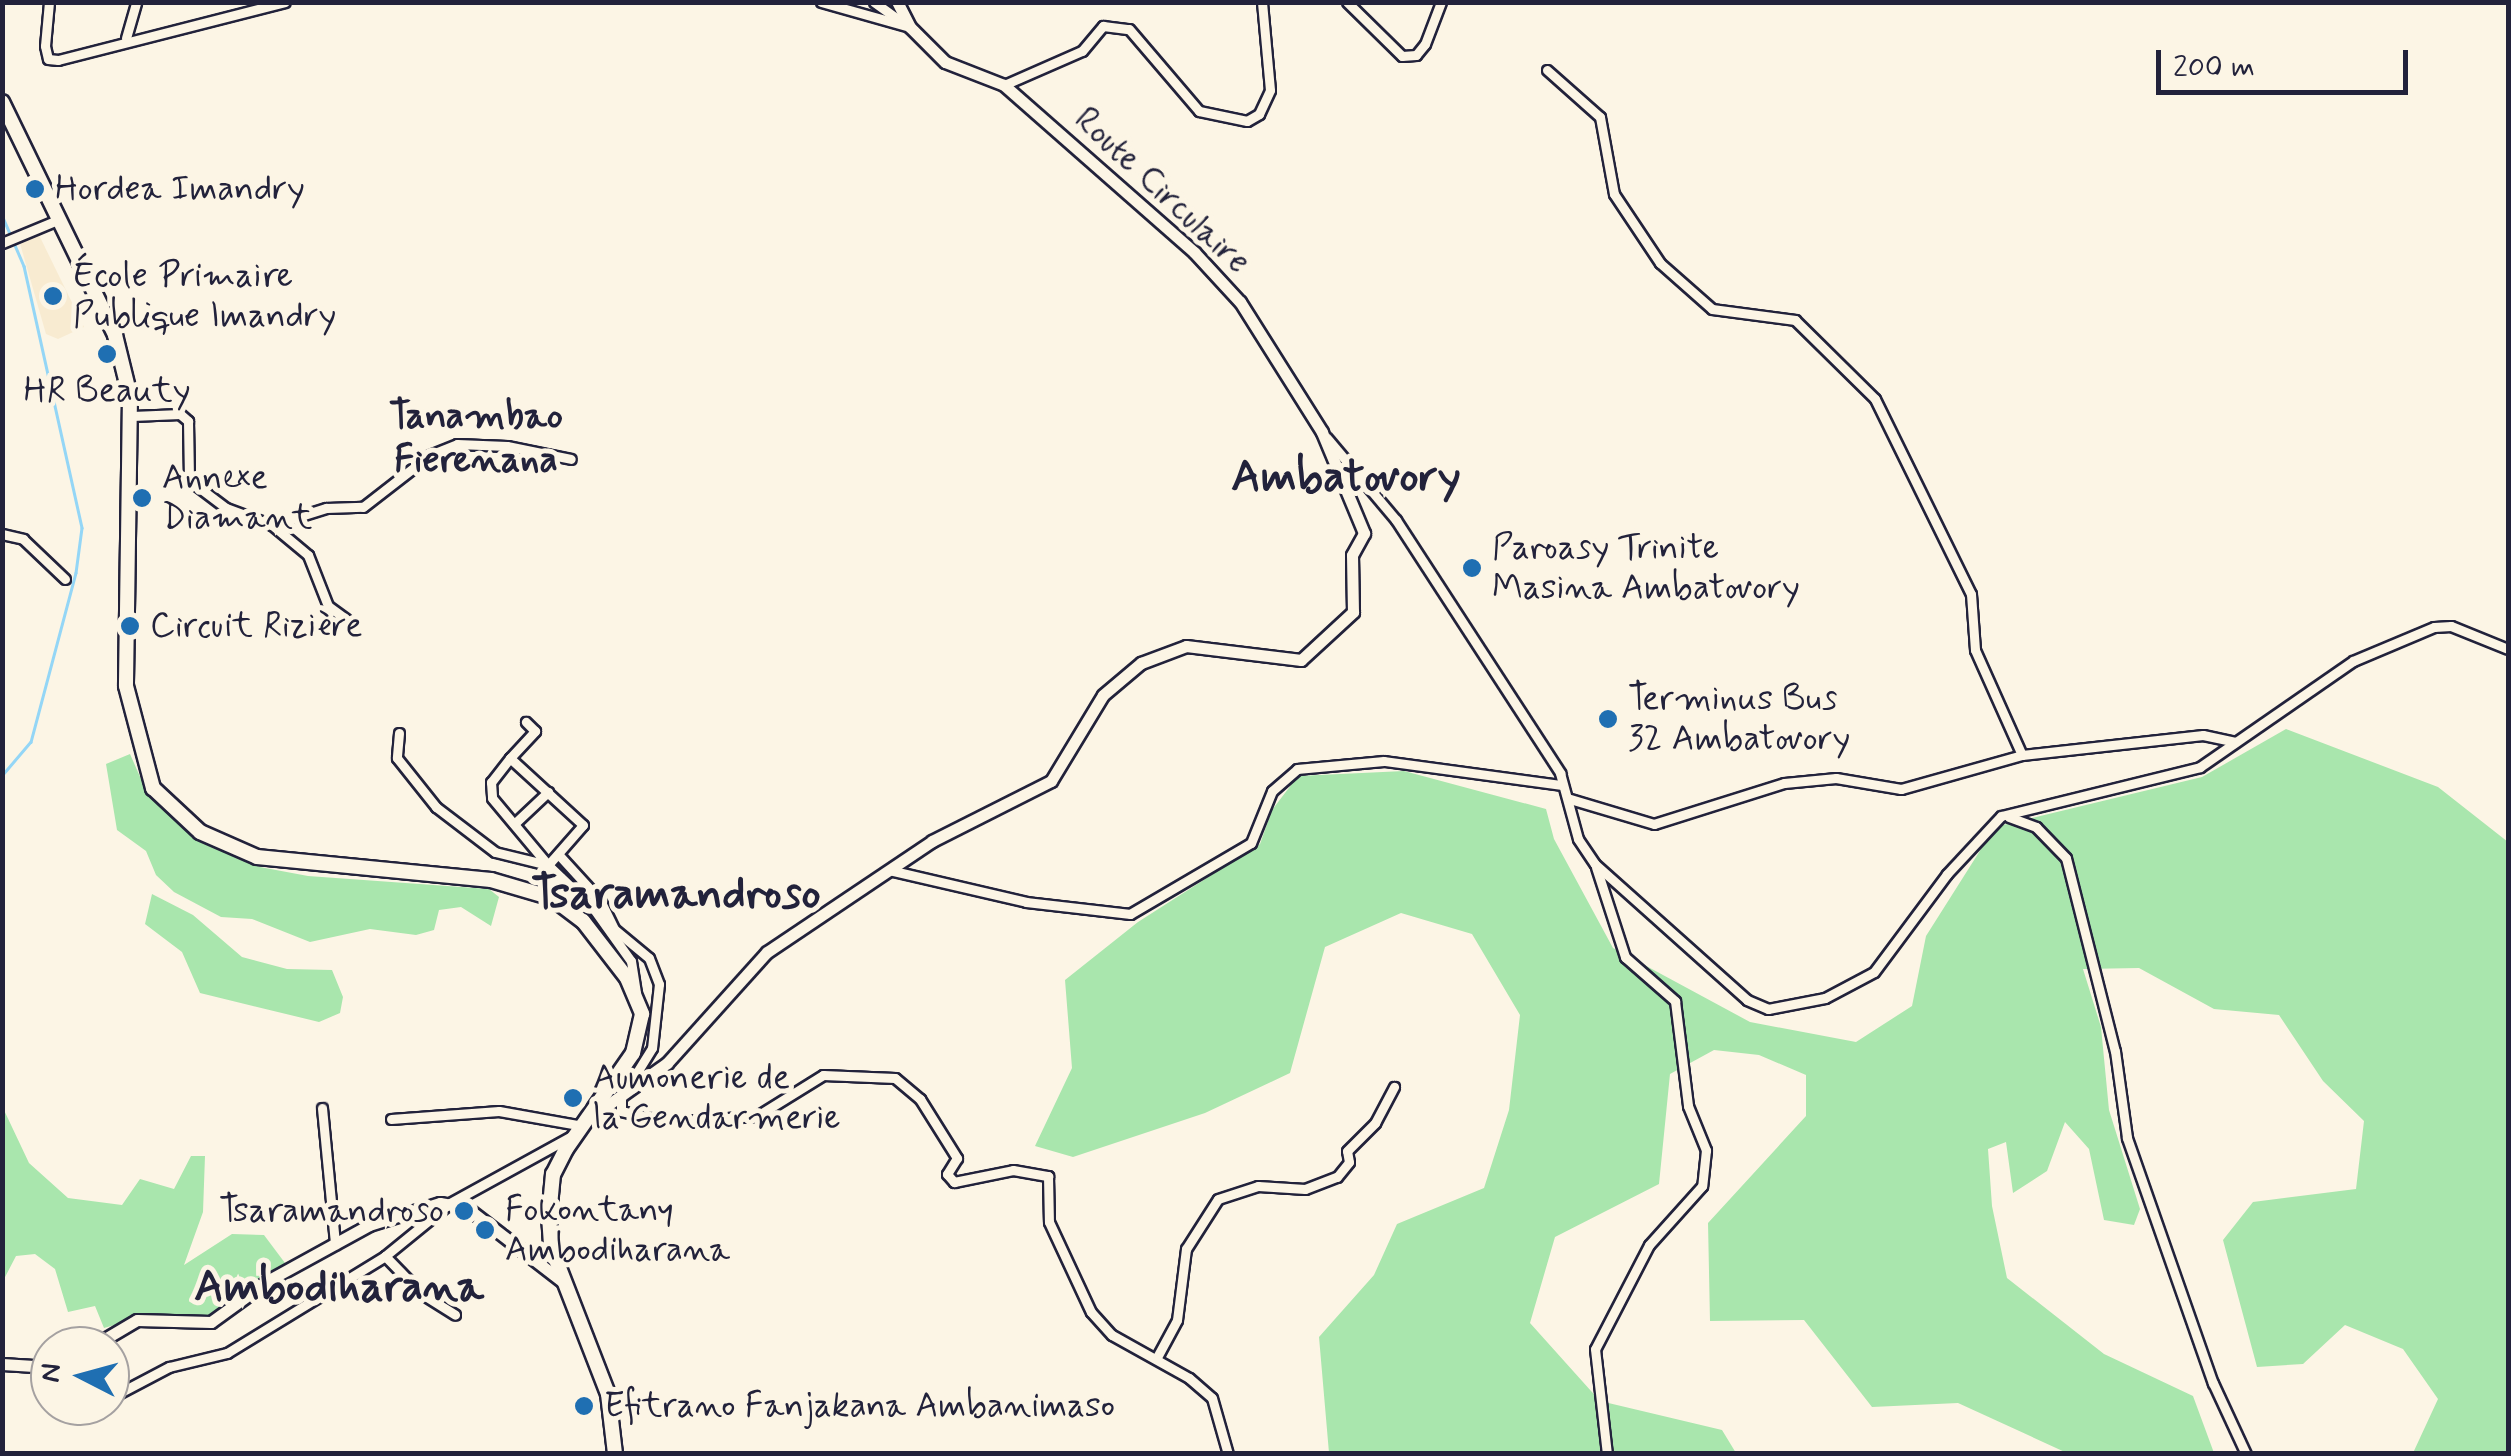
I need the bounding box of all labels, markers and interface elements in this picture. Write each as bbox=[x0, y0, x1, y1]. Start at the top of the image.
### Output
scale bar bbox=[2161, 30, 2414, 92]
text: 200 m bbox=[2173, 48, 2255, 87]
street label: Route Circulaire bbox=[1065, 98, 1259, 284]
place label: Hordea Imandry bbox=[55, 168, 305, 210]
marker: Hordea Imandry bbox=[24, 178, 46, 200]
place label: École Primaire Publique Imandry bbox=[73, 255, 343, 337]
marker: École Primaire Publique Imandry bbox=[42, 285, 64, 307]
marker: HR Beauty bbox=[96, 343, 118, 365]
place label: HR Beauty bbox=[24, 370, 190, 412]
district label: Tanambao Fierenana bbox=[389, 394, 563, 484]
district label: Ambatovory bbox=[1231, 451, 1461, 505]
place label: Annexe Diamant bbox=[162, 457, 312, 539]
marker: Annexe Diamant bbox=[131, 487, 153, 509]
place label: Paroasy Trinite Masina Ambatovory bbox=[1492, 527, 1800, 609]
marker: Paroasy Trinite Masina Ambatovory bbox=[1461, 557, 1483, 579]
place label: Circuit Rizière bbox=[150, 605, 364, 647]
marker: Circuit Rizière bbox=[119, 615, 141, 637]
place label: Terminus Bus 32 Ambatovory bbox=[1628, 678, 1850, 760]
marker: Terminus Bus 32 Ambatovory bbox=[1597, 708, 1619, 730]
district label: Tsaramandroso bbox=[531, 868, 821, 922]
place label: Aumonerie de la Gendarmerie bbox=[593, 1057, 829, 1139]
marker: Aumonerie de la Gendarmerie bbox=[562, 1087, 584, 1109]
place label: Fokontany Ambodiharana bbox=[505, 1189, 730, 1271]
place label: Tsaramandroso bbox=[219, 1190, 444, 1232]
marker: Tsaramandroso bbox=[453, 1200, 475, 1222]
marker: Fokontany Ambodiharana bbox=[474, 1219, 496, 1241]
district label: Ambodiharana bbox=[194, 1261, 484, 1315]
north arrow bbox=[30, 1326, 130, 1426]
text: N bbox=[32, 1362, 71, 1384]
place label: Efitrano Fanjakana Ambanimaso bbox=[604, 1385, 1112, 1427]
marker: Efitrano Fanjakana Ambanimaso bbox=[573, 1395, 595, 1417]

